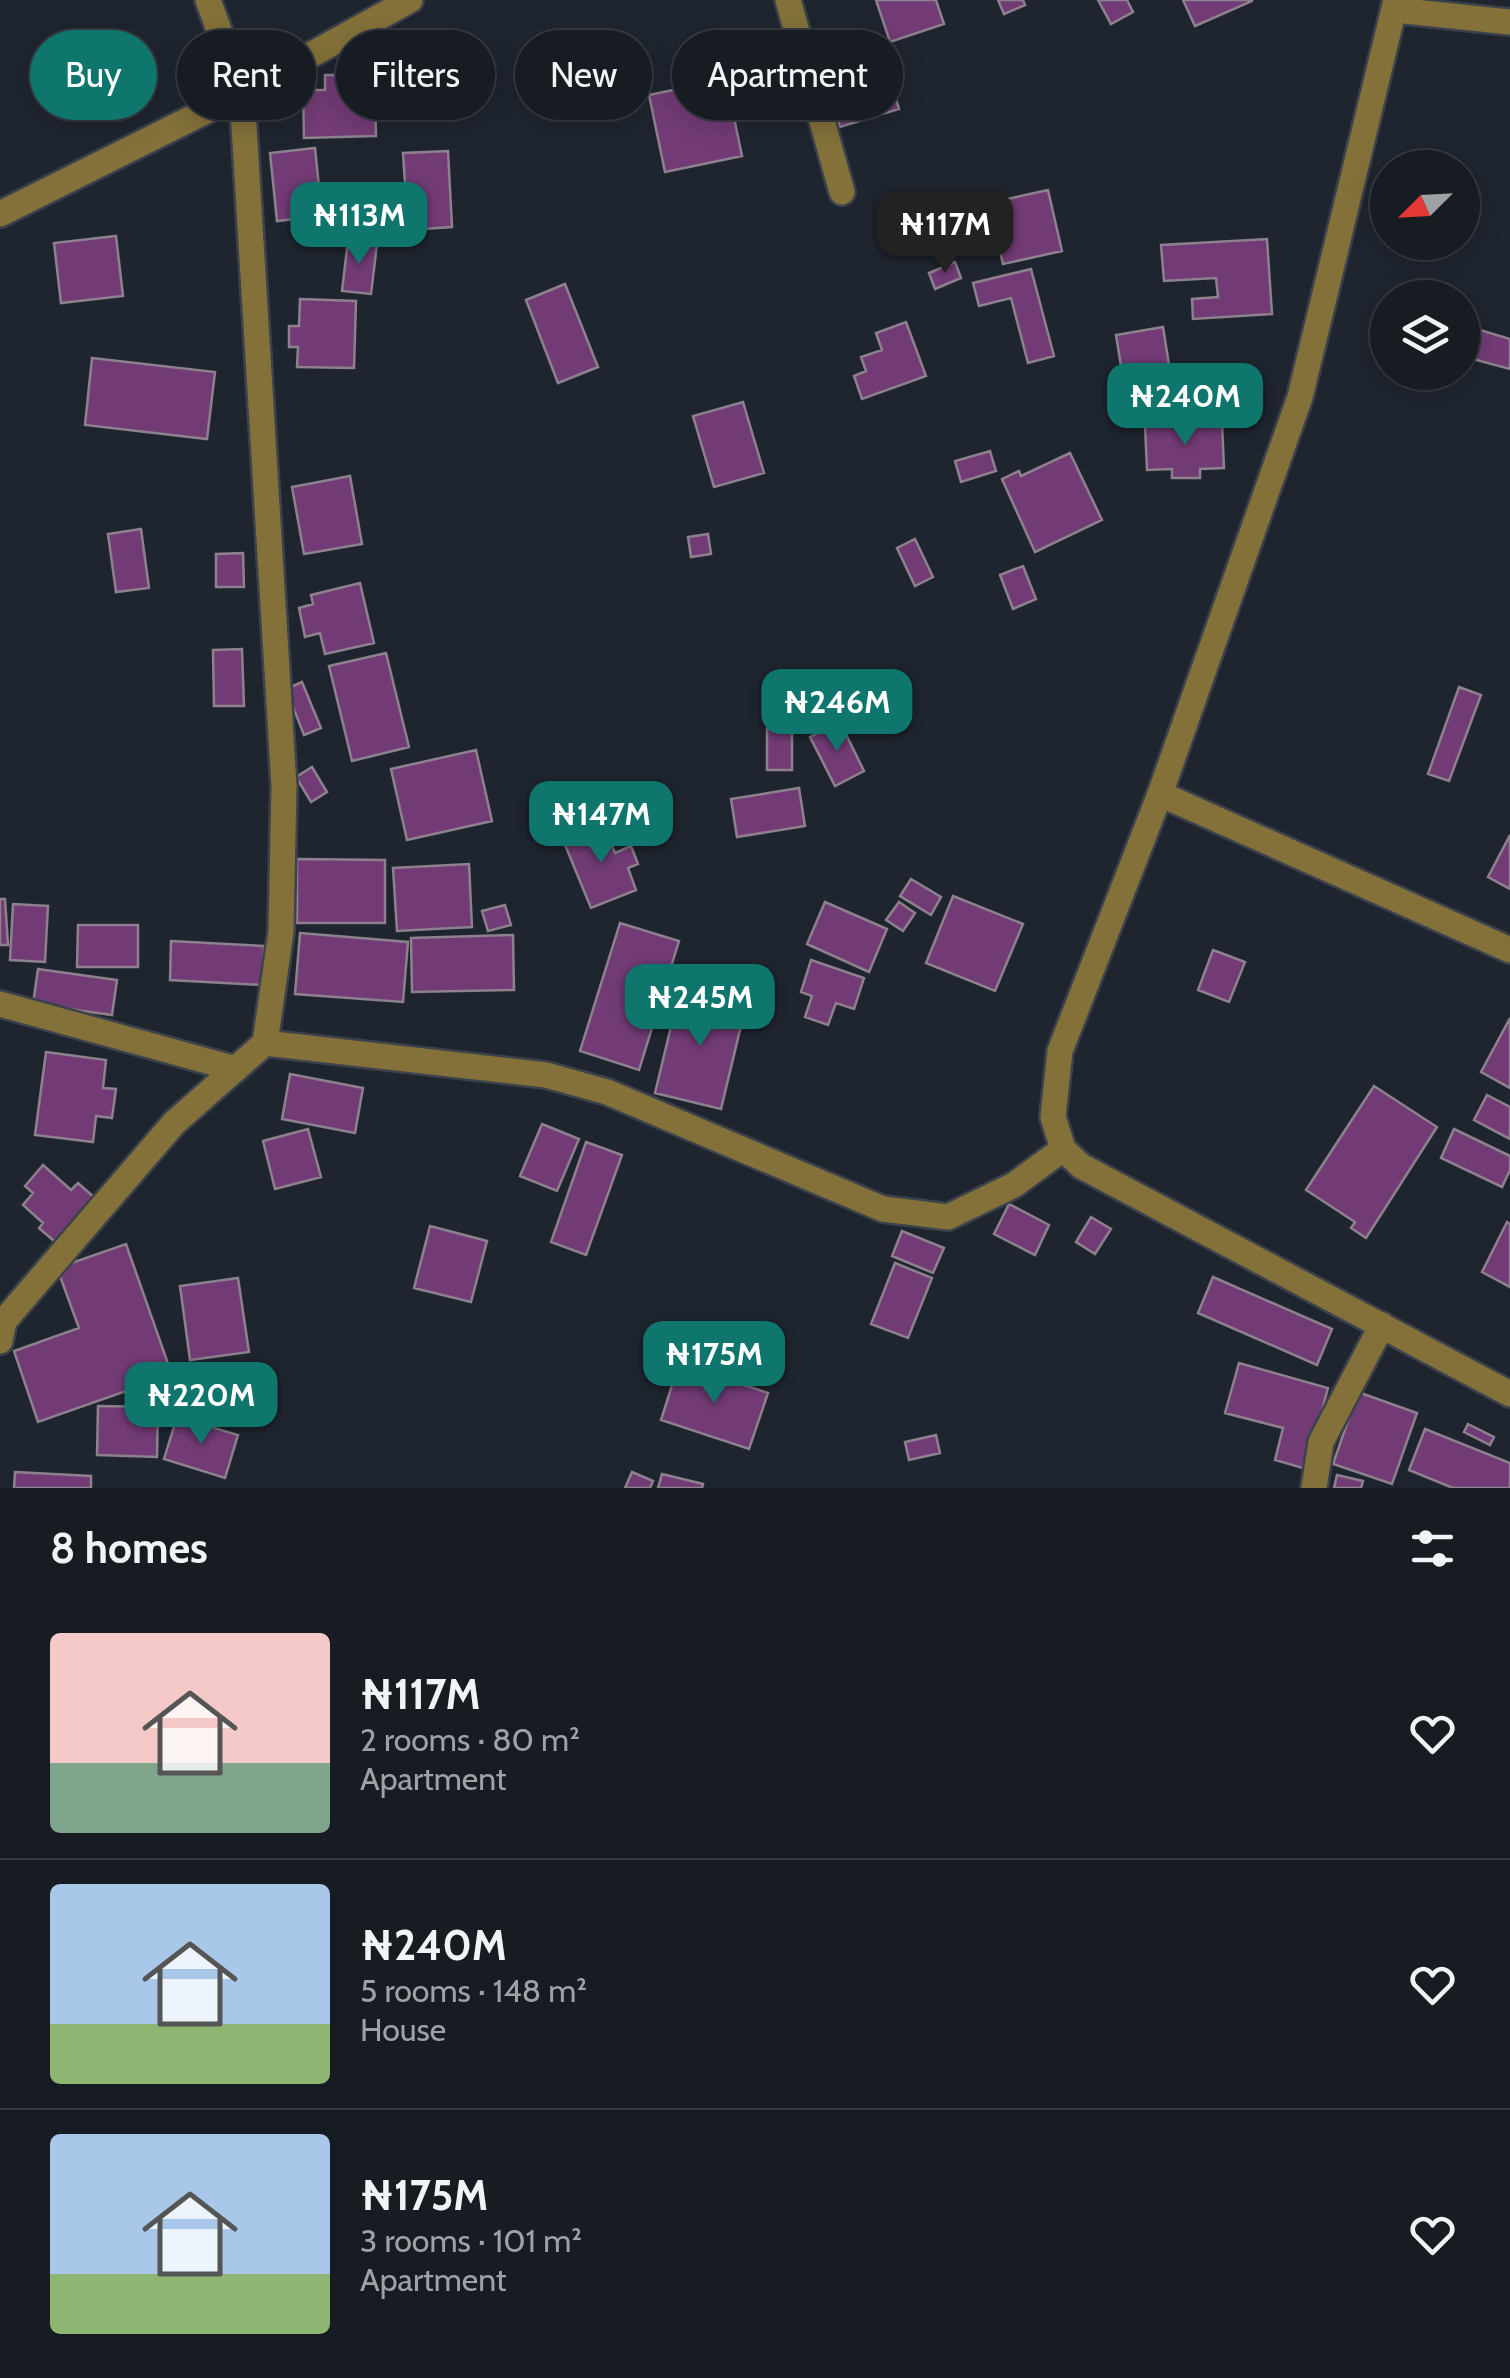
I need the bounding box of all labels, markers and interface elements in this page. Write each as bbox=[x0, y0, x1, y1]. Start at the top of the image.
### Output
chip: Buy bbox=[30, 30, 157, 120]
chip: Rent bbox=[177, 30, 316, 120]
chip: Filters bbox=[336, 30, 495, 120]
chip: New bbox=[515, 30, 652, 120]
chip: Apartment bbox=[672, 30, 903, 120]
north arrow bbox=[1370, 150, 1480, 260]
map controls bbox=[1370, 150, 1480, 390]
pin: ₦113M bbox=[289, 182, 429, 267]
pin: ₦117M bbox=[875, 191, 1015, 276]
text: ₦113M bbox=[312, 195, 406, 234]
text: ₦117M bbox=[899, 204, 991, 243]
button: layers bbox=[1370, 280, 1480, 390]
pin: ₦240M bbox=[1115, 363, 1255, 448]
text: ₦240M bbox=[1129, 376, 1241, 415]
pin: ₦246M bbox=[767, 669, 907, 754]
text: ₦246M bbox=[783, 682, 891, 721]
pin: ₦147M bbox=[531, 781, 671, 866]
text: ₦147M bbox=[551, 794, 651, 833]
pin: ₦245M bbox=[630, 964, 770, 1049]
text: ₦245M bbox=[647, 977, 753, 1016]
pin: ₦175M bbox=[644, 1321, 784, 1406]
text: ₦175M bbox=[665, 1334, 763, 1373]
pin: ₦220M bbox=[131, 1362, 271, 1447]
text: ₦220M bbox=[147, 1375, 255, 1414]
icon: filters bbox=[1405, 1521, 1460, 1576]
text: 8 homes bbox=[50, 1522, 208, 1574]
text: ₦117M bbox=[360, 1668, 480, 1720]
icon: home bbox=[130, 1673, 250, 1793]
icon: heart bbox=[1405, 1706, 1460, 1761]
text: 2 rooms · 80 m² bbox=[360, 1720, 580, 1759]
text: Apartment bbox=[360, 1759, 507, 1798]
text: ₦240M bbox=[360, 1919, 507, 1971]
icon: home bbox=[130, 1924, 250, 2044]
icon: heart bbox=[1405, 1957, 1460, 2012]
text: 5 rooms · 148 m² bbox=[360, 1971, 587, 2010]
text: House bbox=[360, 2010, 446, 2049]
text: ₦175M bbox=[360, 2169, 488, 2221]
icon: home bbox=[130, 2174, 250, 2294]
icon: heart bbox=[1405, 2207, 1460, 2262]
text: 3 rooms · 101 m² bbox=[360, 2221, 582, 2260]
text: Apartment bbox=[360, 2260, 507, 2299]

